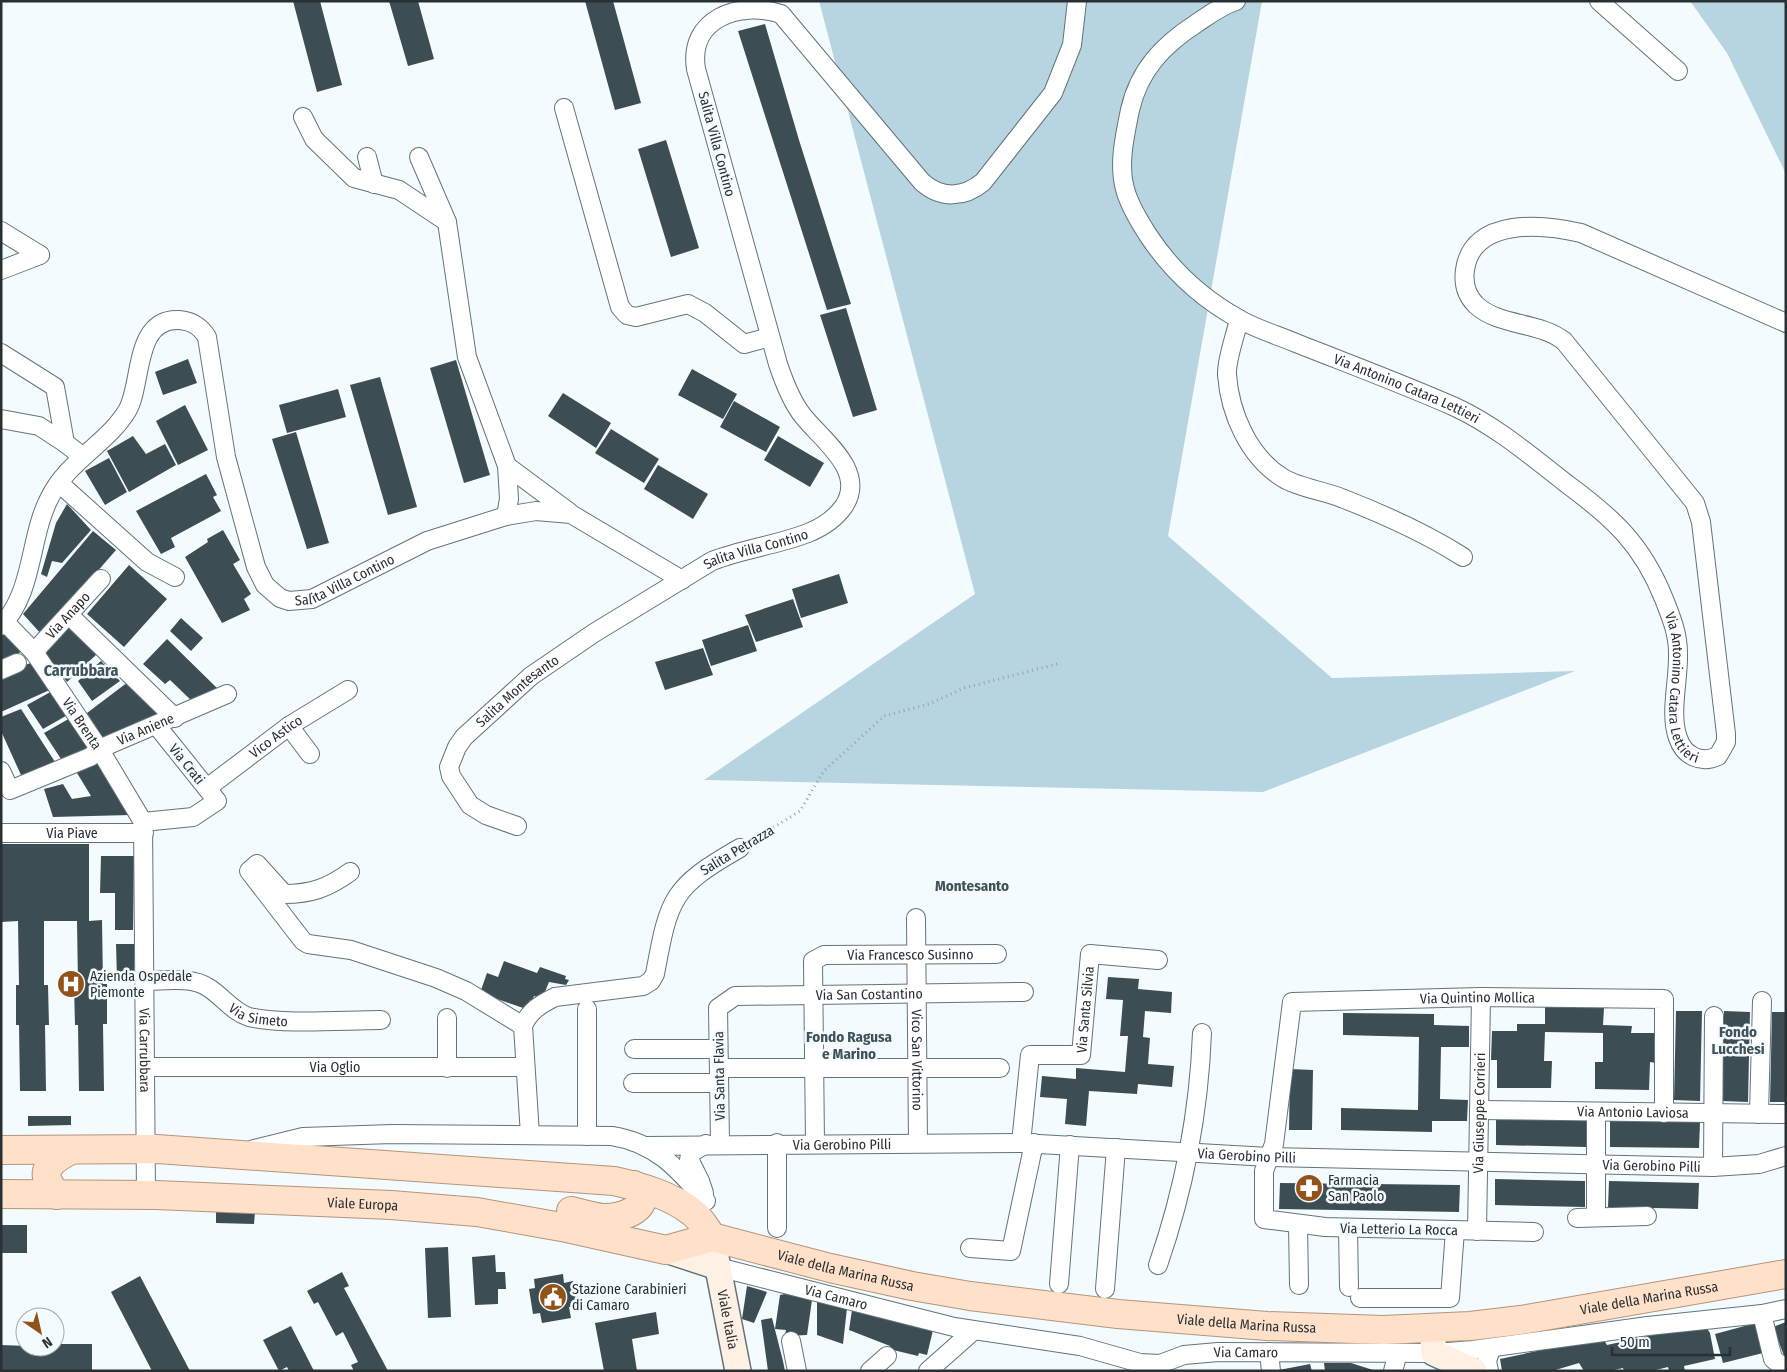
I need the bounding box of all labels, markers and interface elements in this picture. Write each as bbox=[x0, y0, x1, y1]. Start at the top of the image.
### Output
street label: Salita Villa Contino bbox=[694, 90, 739, 199]
street label: Via Antonino Catara Lettieri bbox=[1331, 351, 1483, 427]
street label: Salita Villa Contino bbox=[700, 526, 811, 573]
street label: Salita Villa Contino bbox=[294, 551, 397, 609]
street label: Via Anapo bbox=[43, 589, 94, 642]
street label: Via Antonino Catara Lettieri bbox=[1661, 610, 1701, 767]
street label: Salita Montesanto bbox=[473, 651, 562, 731]
district label: Carrubbara bbox=[44, 661, 118, 680]
street label: Via Brenta bbox=[58, 695, 105, 753]
street label: Via Aniene bbox=[115, 710, 177, 749]
street label: Vico Astico bbox=[246, 712, 306, 762]
street label: Via Crati bbox=[165, 741, 208, 788]
street label: Salita Petrazza bbox=[697, 822, 777, 879]
street label: Via Piave bbox=[46, 825, 98, 842]
district label: Montesanto bbox=[935, 877, 1009, 895]
street label: Via Francesco Susinno bbox=[847, 946, 974, 964]
street label: Via Santa Silvia bbox=[1073, 965, 1098, 1054]
place label: Azienda Ospedale Piemonte bbox=[90, 968, 192, 1001]
hospital icon: Azienda Ospedale Piemonte bbox=[56, 969, 86, 999]
street label: Via San Costantino bbox=[815, 985, 923, 1004]
street label: Via Quintino Mollica bbox=[1420, 989, 1535, 1008]
street label: Via Simeto bbox=[225, 1000, 288, 1030]
street label: Via Carrubbara bbox=[135, 1008, 153, 1093]
street label: Vico San Vittorino bbox=[908, 1009, 926, 1111]
district label: Fondo Lucchesi bbox=[1711, 1023, 1765, 1058]
district label: Fondo Ragusa e Marino bbox=[806, 1028, 892, 1063]
street label: Via Santa Flavia bbox=[710, 1031, 729, 1121]
street label: Via Giuseppe Corrieri bbox=[1470, 1053, 1489, 1173]
street label: Via Oglio bbox=[310, 1059, 360, 1076]
street label: Via Antonio Laviosa bbox=[1577, 1103, 1689, 1122]
street label: Via Gerobino Pilli bbox=[793, 1136, 891, 1154]
street label: Via Gerobino Pilli bbox=[1197, 1145, 1296, 1167]
street label: Via Gerobino Pilli bbox=[1602, 1157, 1701, 1176]
place label: Farmacia San Paolo bbox=[1328, 1172, 1384, 1205]
pharmacy icon: Farmacia San Paolo bbox=[1294, 1173, 1324, 1203]
street label: Viale Europa bbox=[327, 1194, 399, 1215]
street label: Via Letterio La Rocca bbox=[1340, 1220, 1458, 1239]
street label: Viale della Marina Russa bbox=[776, 1247, 916, 1295]
street label: Viale della Marina Russa bbox=[1579, 1278, 1720, 1319]
place label: Stazione Carabinieri di Camaro bbox=[572, 1281, 687, 1314]
street label: Via Camaro bbox=[803, 1281, 869, 1314]
public building icon: Stazione Carabinieri di Camaro bbox=[538, 1282, 568, 1312]
street label: Viale Italia bbox=[713, 1288, 742, 1351]
north arrow bbox=[15, 1307, 65, 1357]
street label: Viale della Marina Russa bbox=[1176, 1311, 1317, 1337]
scale bar bbox=[1612, 1324, 1730, 1356]
text: N bbox=[39, 1333, 55, 1352]
text: 50 m bbox=[1620, 1333, 1650, 1351]
street label: Via Camaro bbox=[1213, 1344, 1278, 1361]

